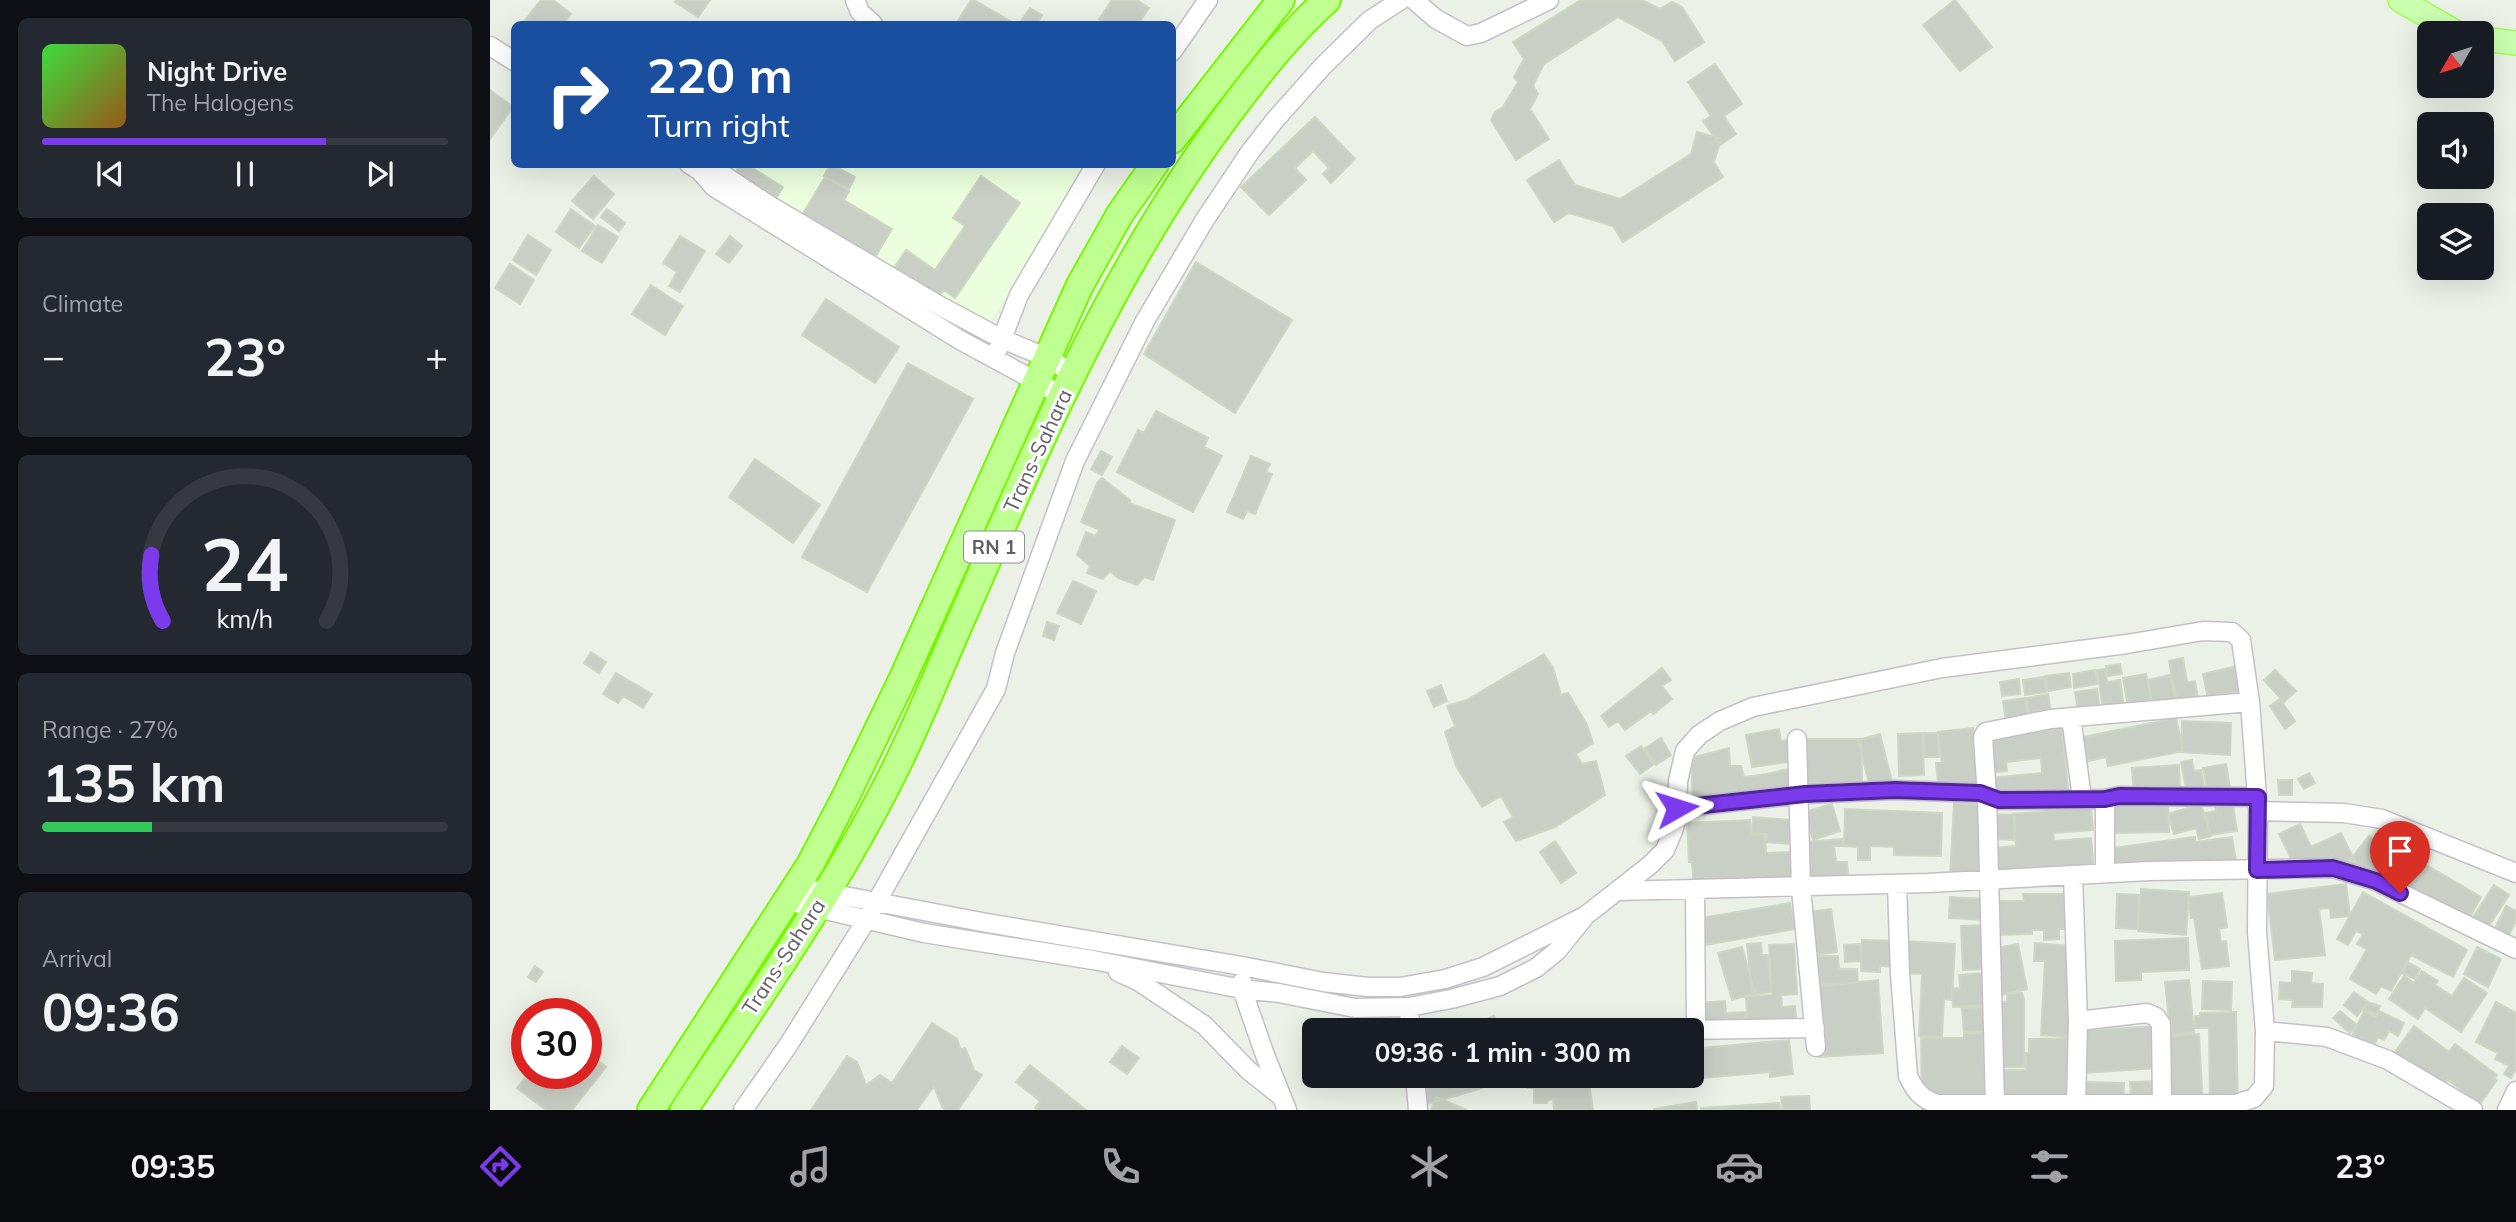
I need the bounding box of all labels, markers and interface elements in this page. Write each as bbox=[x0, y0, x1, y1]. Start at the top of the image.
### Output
north arrow bbox=[2417, 21, 2494, 98]
map controls bbox=[2417, 21, 2494, 280]
text: 220 m bbox=[647, 44, 793, 105]
icon: right bbox=[532, 49, 623, 140]
text: Night Drive bbox=[147, 55, 287, 88]
text: The Halogens bbox=[147, 88, 294, 117]
text: Turn right bbox=[647, 105, 790, 145]
button: sound bbox=[2417, 112, 2494, 189]
icon: previous bbox=[91, 155, 129, 193]
icon: pause bbox=[226, 155, 264, 193]
icon: next bbox=[361, 155, 399, 193]
button: layers bbox=[2417, 203, 2494, 280]
text: Climate bbox=[42, 289, 123, 318]
text: 23° bbox=[204, 324, 286, 389]
text: − bbox=[42, 332, 65, 380]
text: + bbox=[425, 332, 448, 380]
street label: Trans-Sahara bbox=[997, 385, 1077, 516]
text: 24 bbox=[201, 518, 289, 609]
road number: RN 1 bbox=[964, 532, 1024, 562]
text: km/h bbox=[217, 603, 273, 634]
text: Range · 27% bbox=[42, 715, 178, 744]
text: 135 km bbox=[42, 750, 225, 815]
position arrow bbox=[1640, 771, 1714, 845]
pin bbox=[2370, 821, 2430, 893]
icon: arrive bbox=[2381, 832, 2419, 870]
street label: Trans-Sahara bbox=[736, 894, 830, 1019]
text: Arrival bbox=[42, 944, 112, 973]
text: 09:36 bbox=[42, 979, 180, 1044]
speed limit sign: 30 bbox=[511, 998, 602, 1089]
text: 09:36 · 1 min · 300 m bbox=[1375, 1036, 1631, 1069]
icon: directions bbox=[476, 1142, 525, 1191]
icon: music bbox=[786, 1142, 835, 1191]
icon: phone bbox=[1096, 1142, 1145, 1191]
icon: climate bbox=[1405, 1142, 1454, 1191]
icon: car bbox=[1715, 1142, 1764, 1191]
icon: filters bbox=[2025, 1142, 2074, 1191]
text: 09:35 bbox=[130, 1146, 215, 1186]
text: 23° bbox=[2335, 1146, 2385, 1186]

